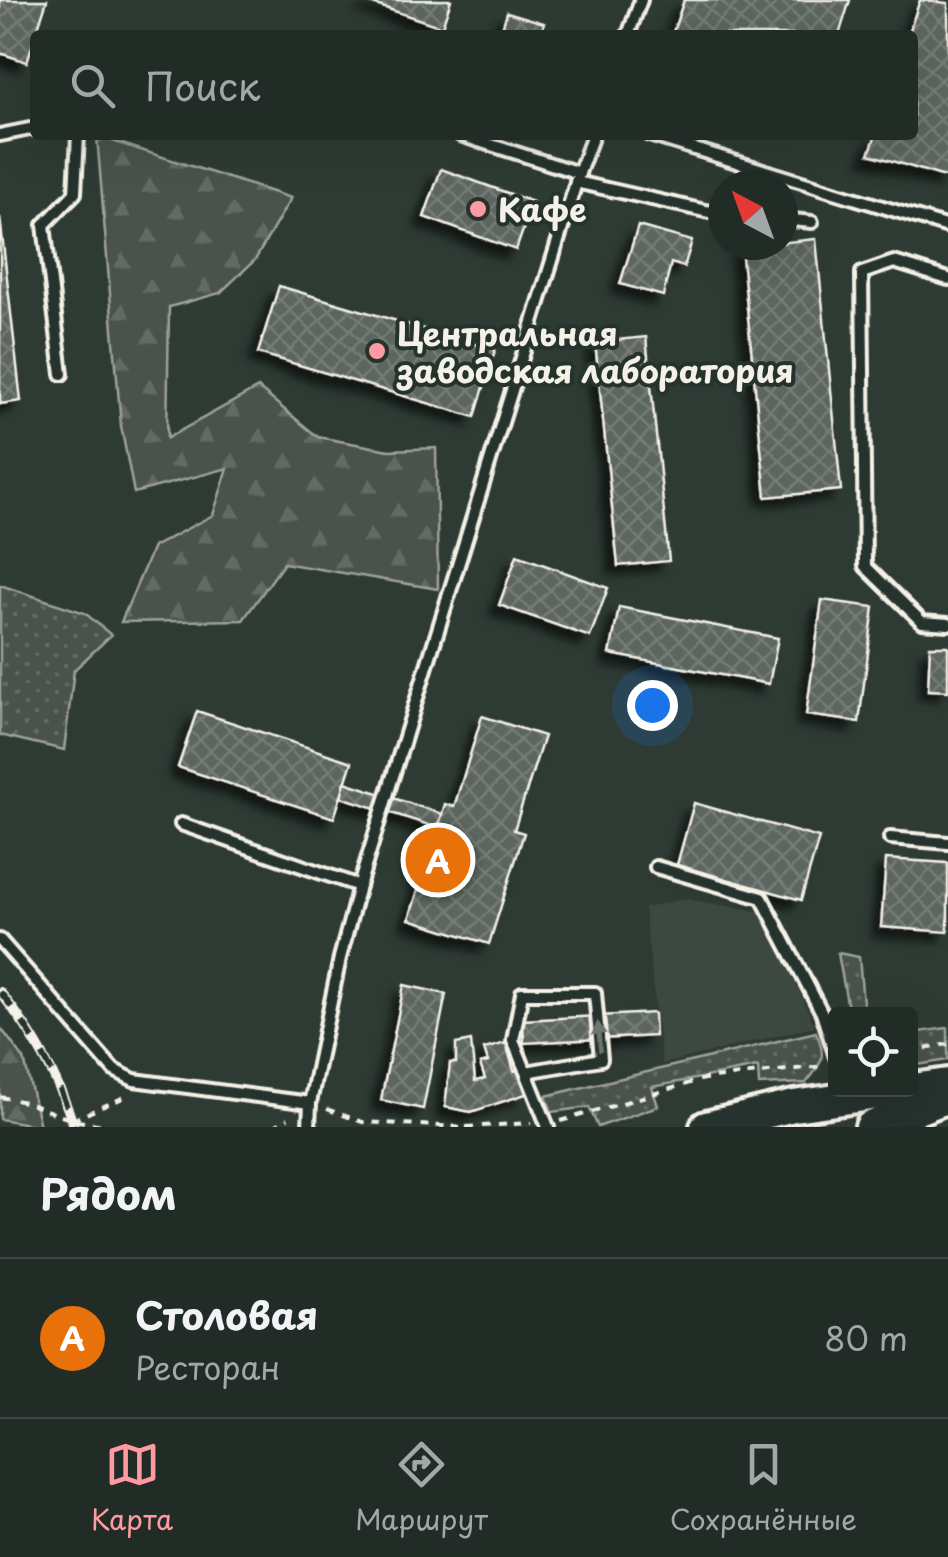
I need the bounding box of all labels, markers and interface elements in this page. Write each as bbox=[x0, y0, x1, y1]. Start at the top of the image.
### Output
search box bbox=[30, 30, 918, 140]
text: Поиск bbox=[145, 57, 260, 114]
icon: search bbox=[65, 58, 120, 113]
north arrow bbox=[708, 170, 798, 260]
place label: Кафе bbox=[498, 185, 587, 233]
marker: Кафе bbox=[467, 198, 489, 220]
place label: Центральная заводская лаборатория bbox=[396, 309, 794, 394]
marker: Центральная заводская лаборатория bbox=[366, 340, 388, 362]
your location bbox=[627, 680, 678, 731]
pin: A bbox=[406, 822, 470, 898]
map controls bbox=[828, 1007, 918, 1097]
button: locate bbox=[828, 1007, 918, 1097]
one-way arrow bbox=[591, 1021, 607, 1053]
text: Рядом bbox=[40, 1161, 177, 1224]
text: Столовая bbox=[135, 1286, 318, 1343]
text: A bbox=[60, 1314, 85, 1362]
text: 80 m bbox=[824, 1314, 908, 1362]
text: Ресторан bbox=[135, 1343, 280, 1391]
tab: Карта bbox=[91, 1437, 173, 1540]
tab: Маршрут bbox=[355, 1437, 488, 1540]
tab: Сохранённые bbox=[670, 1437, 857, 1540]

